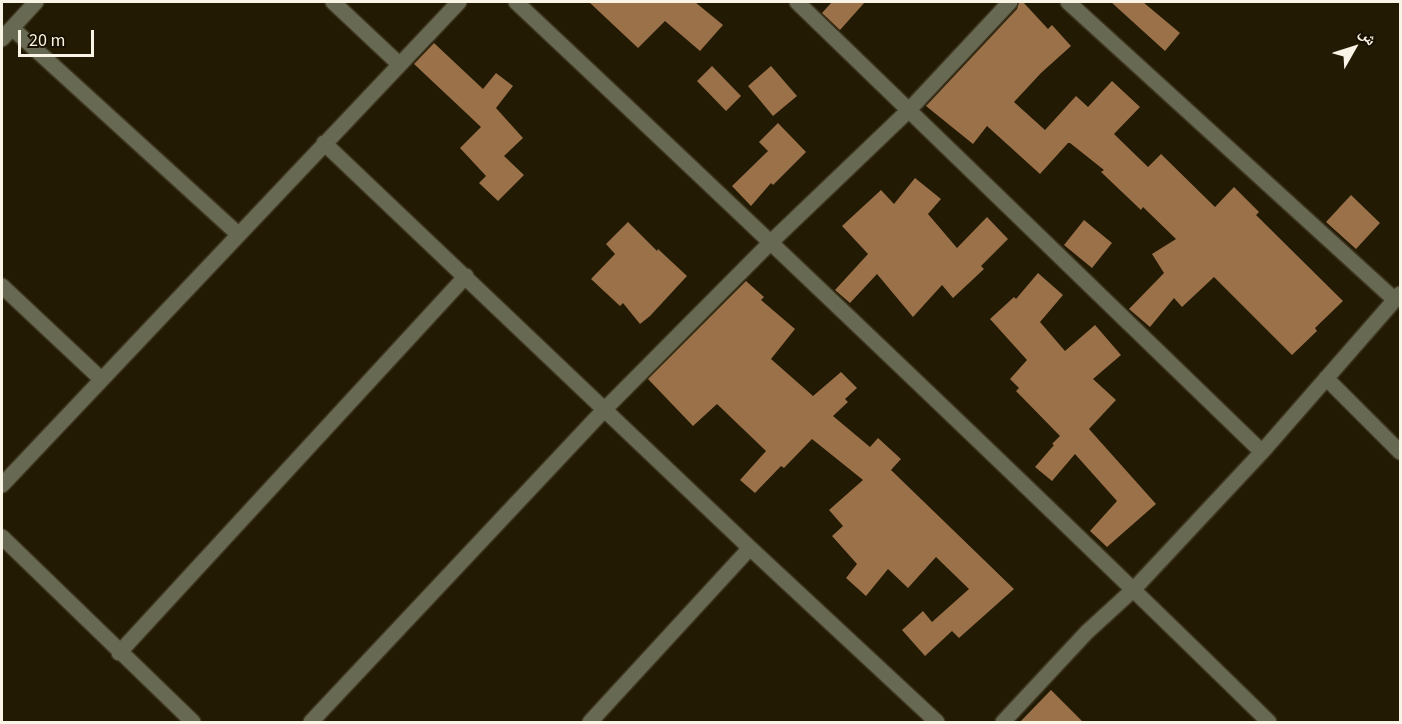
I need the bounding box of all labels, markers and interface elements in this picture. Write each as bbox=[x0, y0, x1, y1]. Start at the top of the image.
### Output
scale bar bbox=[21, 18, 98, 56]
north arrow bbox=[1324, 18, 1384, 78]
text: ش bbox=[1354, 23, 1382, 50]
text: 20 m bbox=[29, 28, 65, 53]

